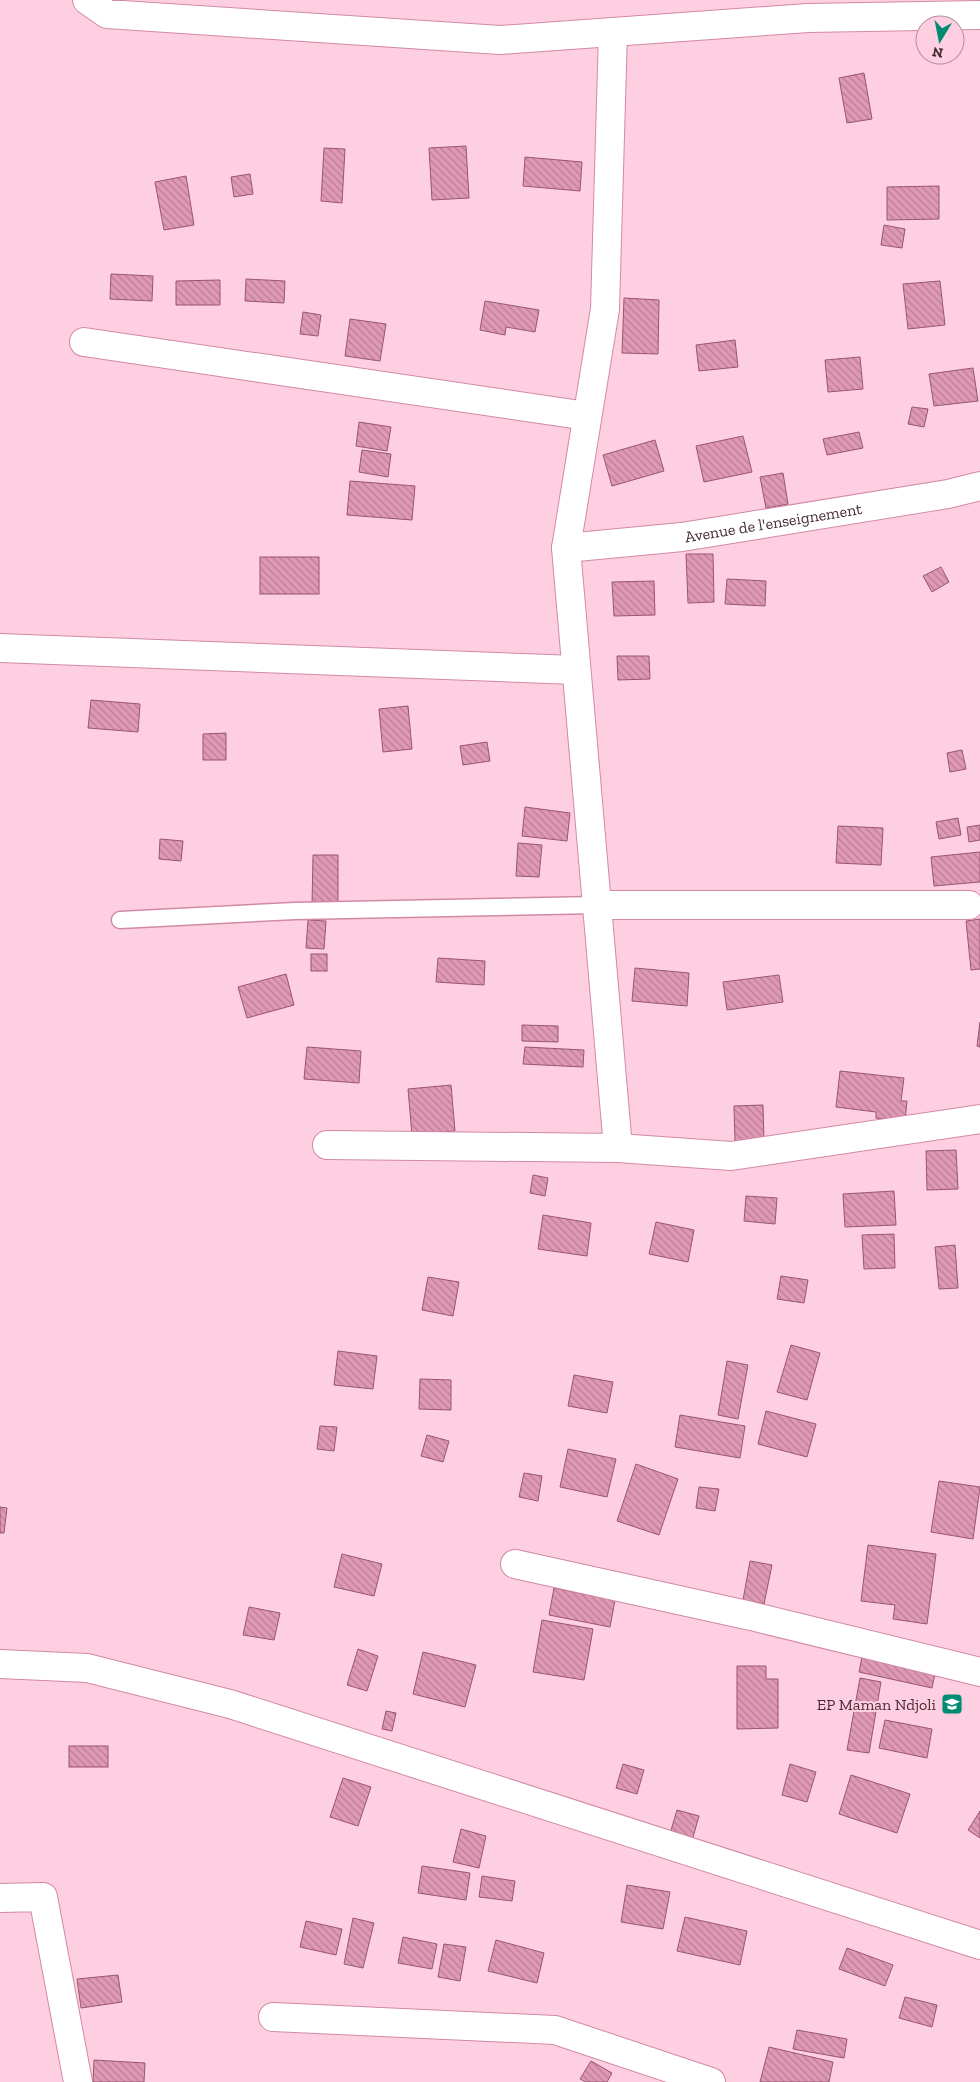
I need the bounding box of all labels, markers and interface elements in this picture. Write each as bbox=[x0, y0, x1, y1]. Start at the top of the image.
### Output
north arrow bbox=[915, 15, 965, 65]
text: N bbox=[931, 43, 945, 62]
street label: Avenue de l'enseignement bbox=[683, 499, 863, 546]
school or university icon: EP Maman Ndjoli bbox=[940, 1692, 964, 1716]
place label: EP Maman Ndjoli bbox=[817, 1695, 937, 1714]

